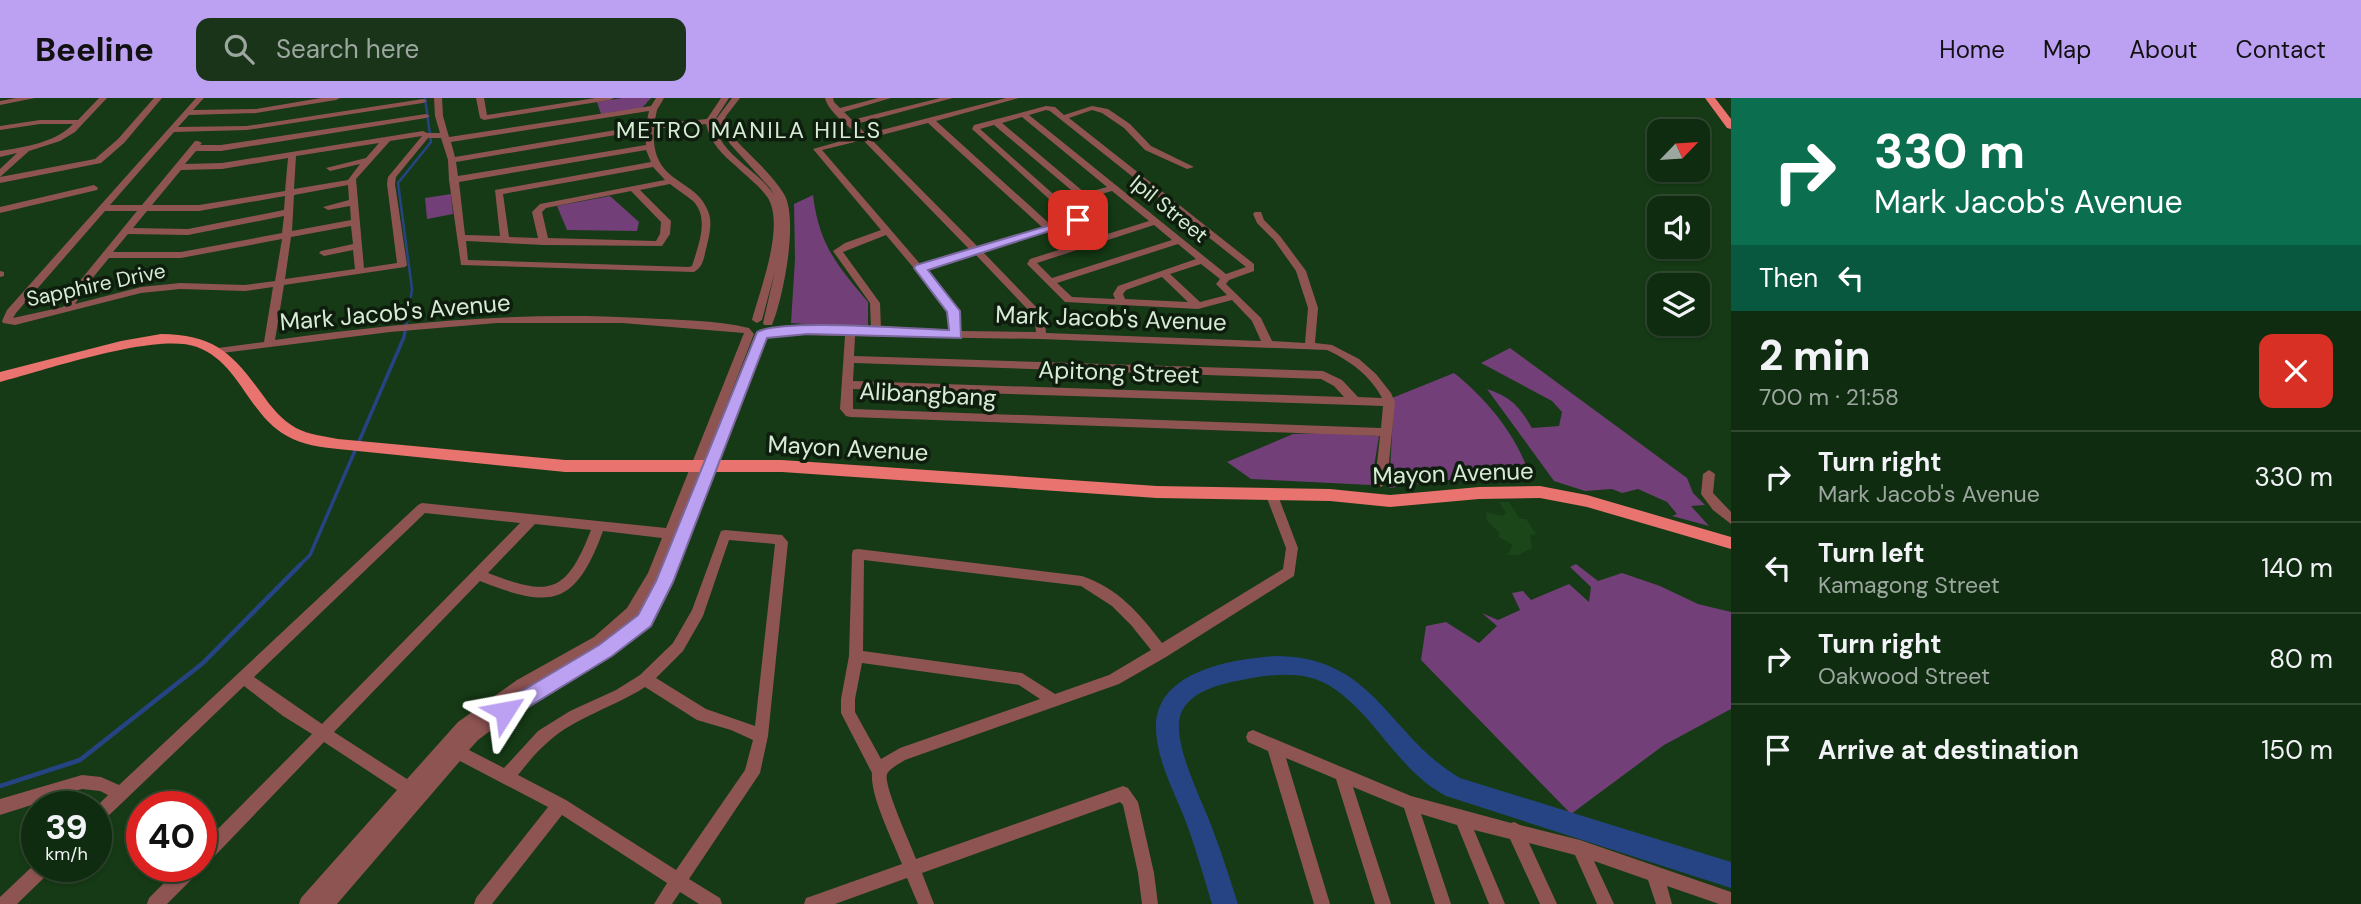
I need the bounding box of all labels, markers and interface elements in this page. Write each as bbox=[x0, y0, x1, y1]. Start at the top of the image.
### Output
search box bbox=[196, 18, 686, 81]
text: Beeline bbox=[35, 28, 154, 71]
icon: search bbox=[220, 30, 258, 68]
text: Search here bbox=[276, 32, 419, 66]
text: Home bbox=[1939, 34, 2005, 65]
text: Map bbox=[2043, 34, 2091, 65]
text: About bbox=[2129, 34, 2198, 65]
text: Contact bbox=[2236, 34, 2326, 65]
district label: METRO MANILA HILLS bbox=[616, 115, 882, 145]
north arrow bbox=[1647, 119, 1710, 182]
map controls bbox=[1647, 119, 1710, 336]
text: 330 m bbox=[1874, 119, 2025, 183]
icon: right bbox=[1759, 126, 1850, 217]
street label: Ipil Street bbox=[1124, 169, 1214, 249]
text: Mark Jacob's Avenue bbox=[1874, 181, 2183, 223]
pin bbox=[1048, 190, 1108, 250]
button: sound bbox=[1647, 196, 1710, 259]
icon: arrive bbox=[1059, 201, 1097, 239]
street label: Sapphire Drive bbox=[24, 257, 168, 313]
icon: left bbox=[1832, 259, 1870, 297]
text: Then bbox=[1759, 261, 1818, 295]
button: layers bbox=[1647, 273, 1710, 336]
street label: Mark Jacob's Avenue bbox=[278, 286, 512, 338]
street label: Mark Jacob's Avenue bbox=[995, 298, 1227, 338]
text: 2 min bbox=[1759, 328, 1870, 383]
button: close bbox=[2259, 334, 2333, 408]
street label: Apitong Street bbox=[1038, 354, 1200, 390]
street label: Alibangbang bbox=[859, 375, 997, 413]
text: 700 m · 21:58 bbox=[1759, 382, 1899, 412]
street label: Mayon Avenue bbox=[767, 428, 929, 468]
text: Turn right bbox=[1818, 445, 1942, 479]
street label: Mayon Avenue bbox=[1372, 455, 1534, 491]
icon: right bbox=[1759, 458, 1797, 496]
text: 330 m bbox=[2254, 460, 2333, 494]
text: Mark Jacob's Avenue bbox=[1818, 479, 2040, 509]
text: Turn left bbox=[1818, 536, 1925, 570]
icon: left bbox=[1759, 549, 1797, 587]
text: 140 m bbox=[2261, 551, 2333, 585]
text: Kamagong Street bbox=[1818, 570, 2000, 600]
text: Turn right bbox=[1818, 627, 1942, 661]
icon: right bbox=[1759, 640, 1797, 678]
text: 80 m bbox=[2269, 642, 2333, 676]
text: Oakwood Street bbox=[1818, 661, 1990, 691]
position arrow bbox=[468, 674, 542, 748]
icon: arrive bbox=[1759, 731, 1797, 769]
text: Arrive at destination bbox=[1818, 733, 2079, 767]
text: 150 m bbox=[2261, 733, 2333, 767]
speed limit sign: 40 bbox=[126, 791, 217, 882]
text: 39 bbox=[45, 804, 88, 850]
text: km/h bbox=[45, 842, 88, 866]

